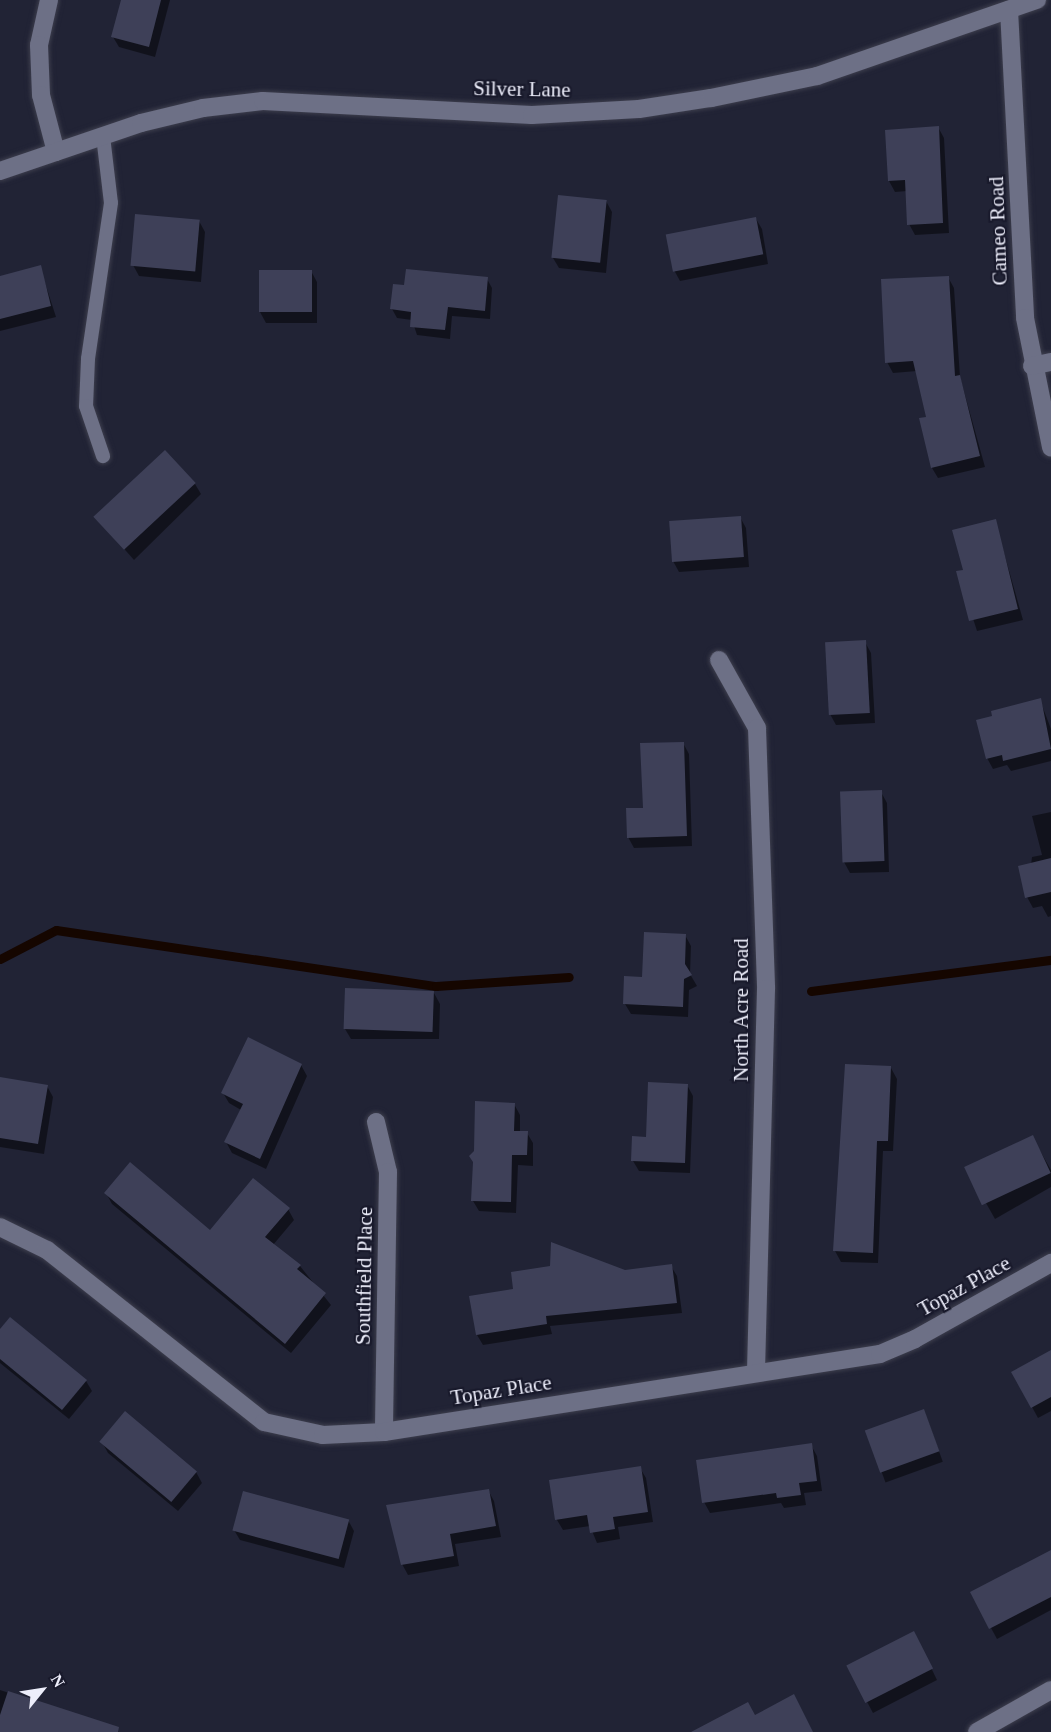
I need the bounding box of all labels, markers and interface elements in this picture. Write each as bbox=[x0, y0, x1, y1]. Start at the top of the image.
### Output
street label: Silver Lane bbox=[473, 76, 571, 102]
street label: Cameo Road bbox=[984, 176, 1012, 286]
street label: North Acre Road bbox=[728, 938, 754, 1082]
street label: Southfield Place bbox=[350, 1207, 378, 1345]
street label: Topaz Place bbox=[913, 1250, 1015, 1322]
street label: Topaz Place bbox=[449, 1370, 553, 1410]
north arrow bbox=[12, 1660, 72, 1720]
text: N bbox=[48, 1671, 68, 1690]

